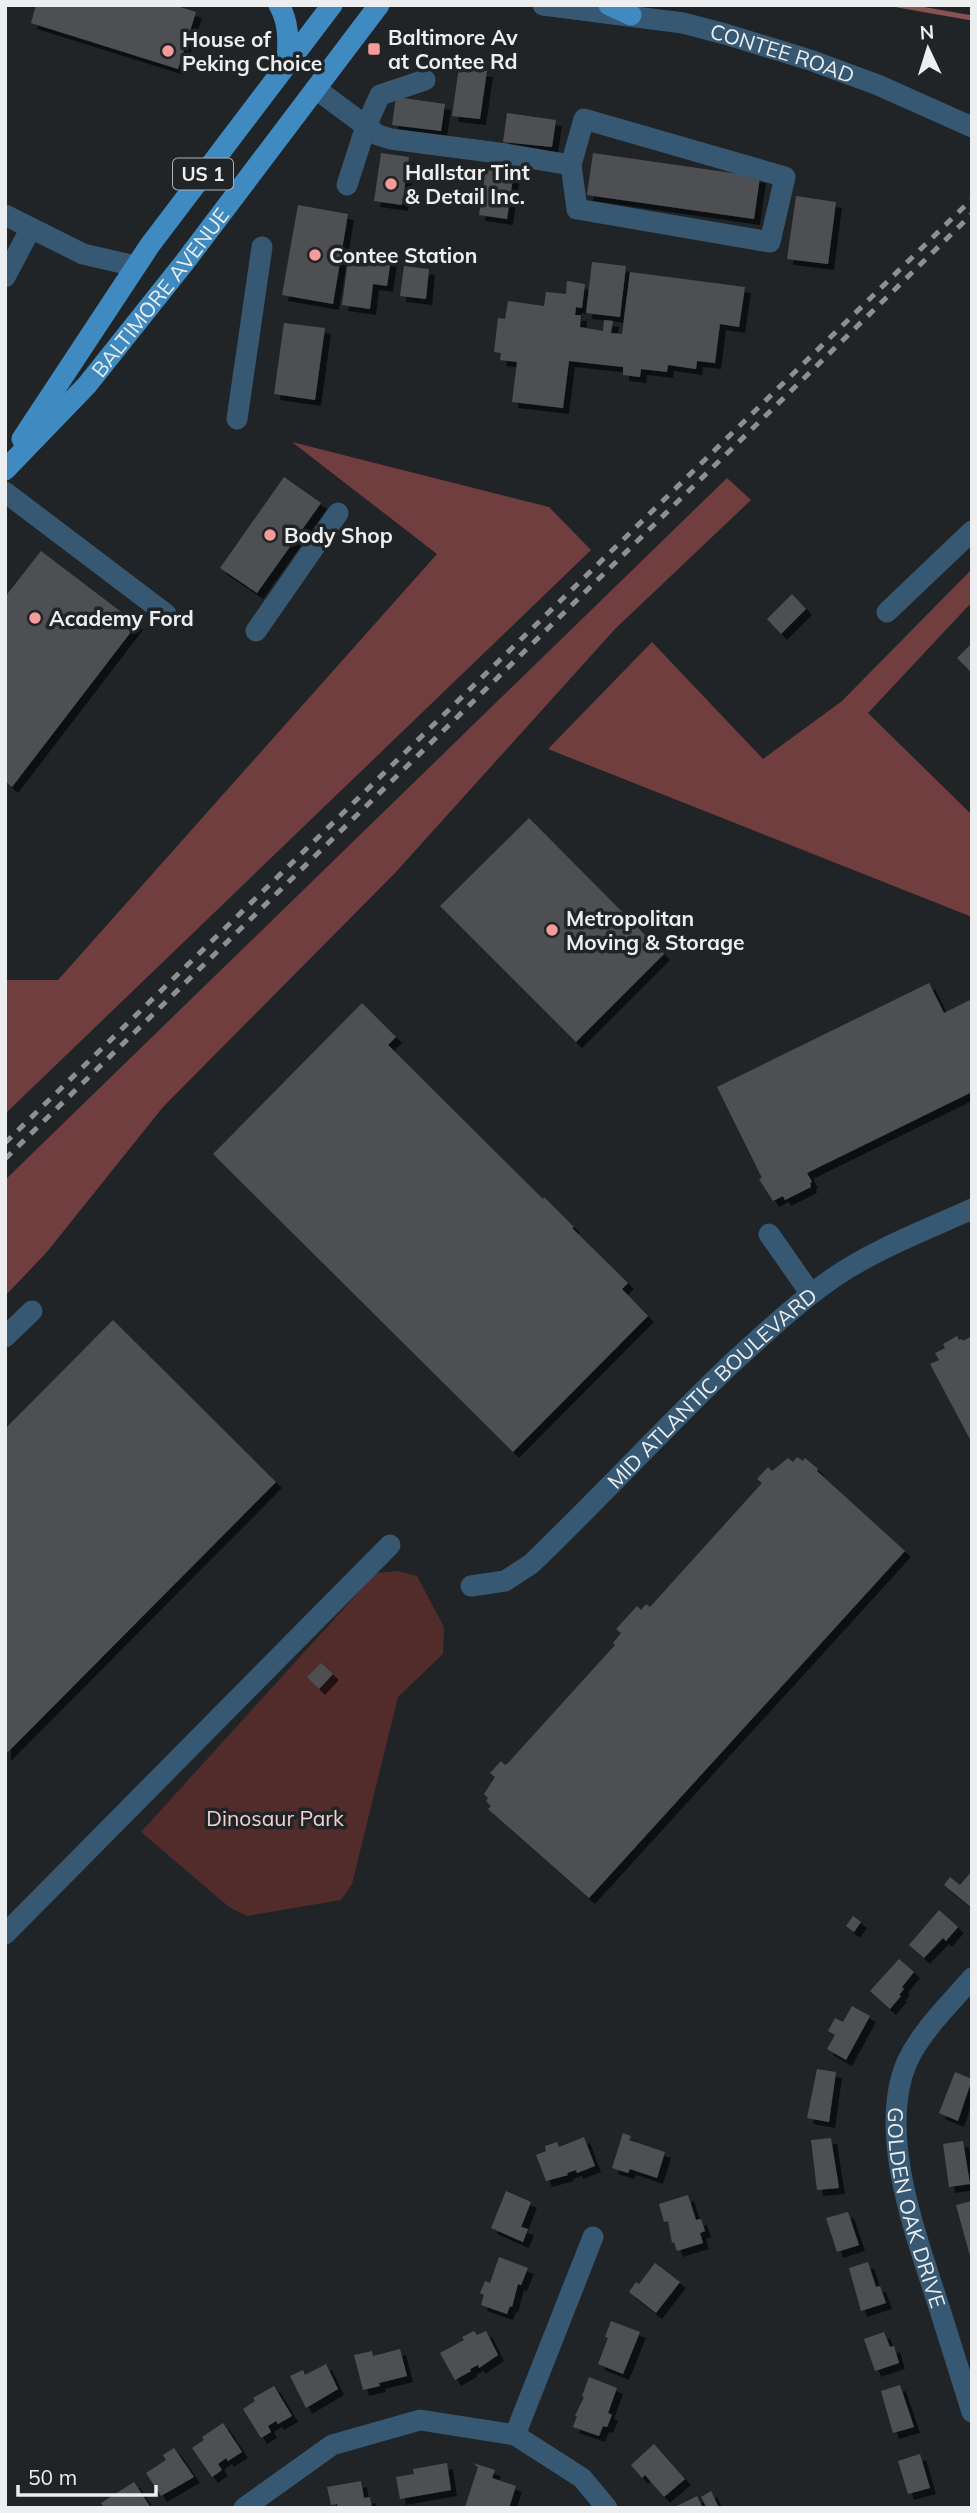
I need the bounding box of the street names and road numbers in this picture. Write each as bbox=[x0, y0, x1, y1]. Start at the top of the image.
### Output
street label: CONTEE ROAD bbox=[707, 18, 858, 88]
road number: US 1 bbox=[173, 158, 233, 190]
street label: BALTIMORE AVENUE bbox=[86, 203, 234, 382]
street label: MID ATLANTIC BOULEVARD bbox=[602, 1282, 822, 1494]
street label: GOLDEN OAK DRIVE bbox=[883, 2107, 951, 2311]

